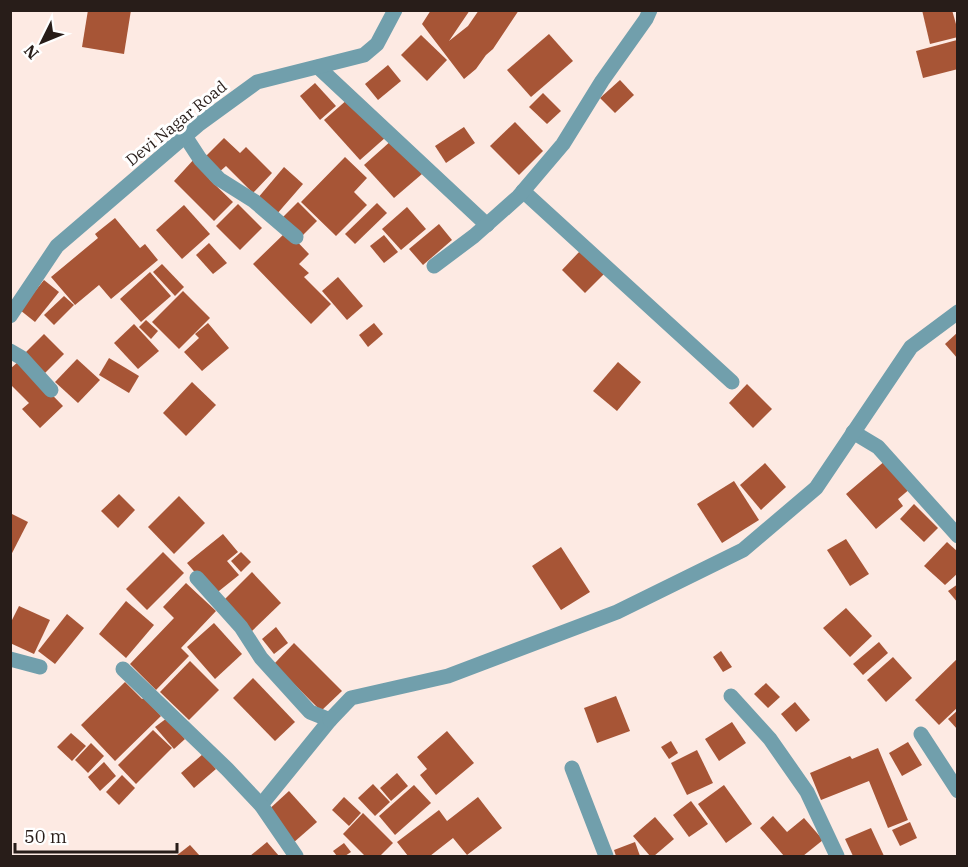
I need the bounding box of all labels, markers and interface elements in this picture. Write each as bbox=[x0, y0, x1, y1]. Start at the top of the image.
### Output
north arrow bbox=[12, 12, 72, 72]
text: N bbox=[19, 41, 43, 64]
street label: Devi Nagar Road bbox=[121, 76, 231, 170]
scale bar bbox=[15, 816, 177, 854]
text: 50 m bbox=[24, 825, 67, 848]

